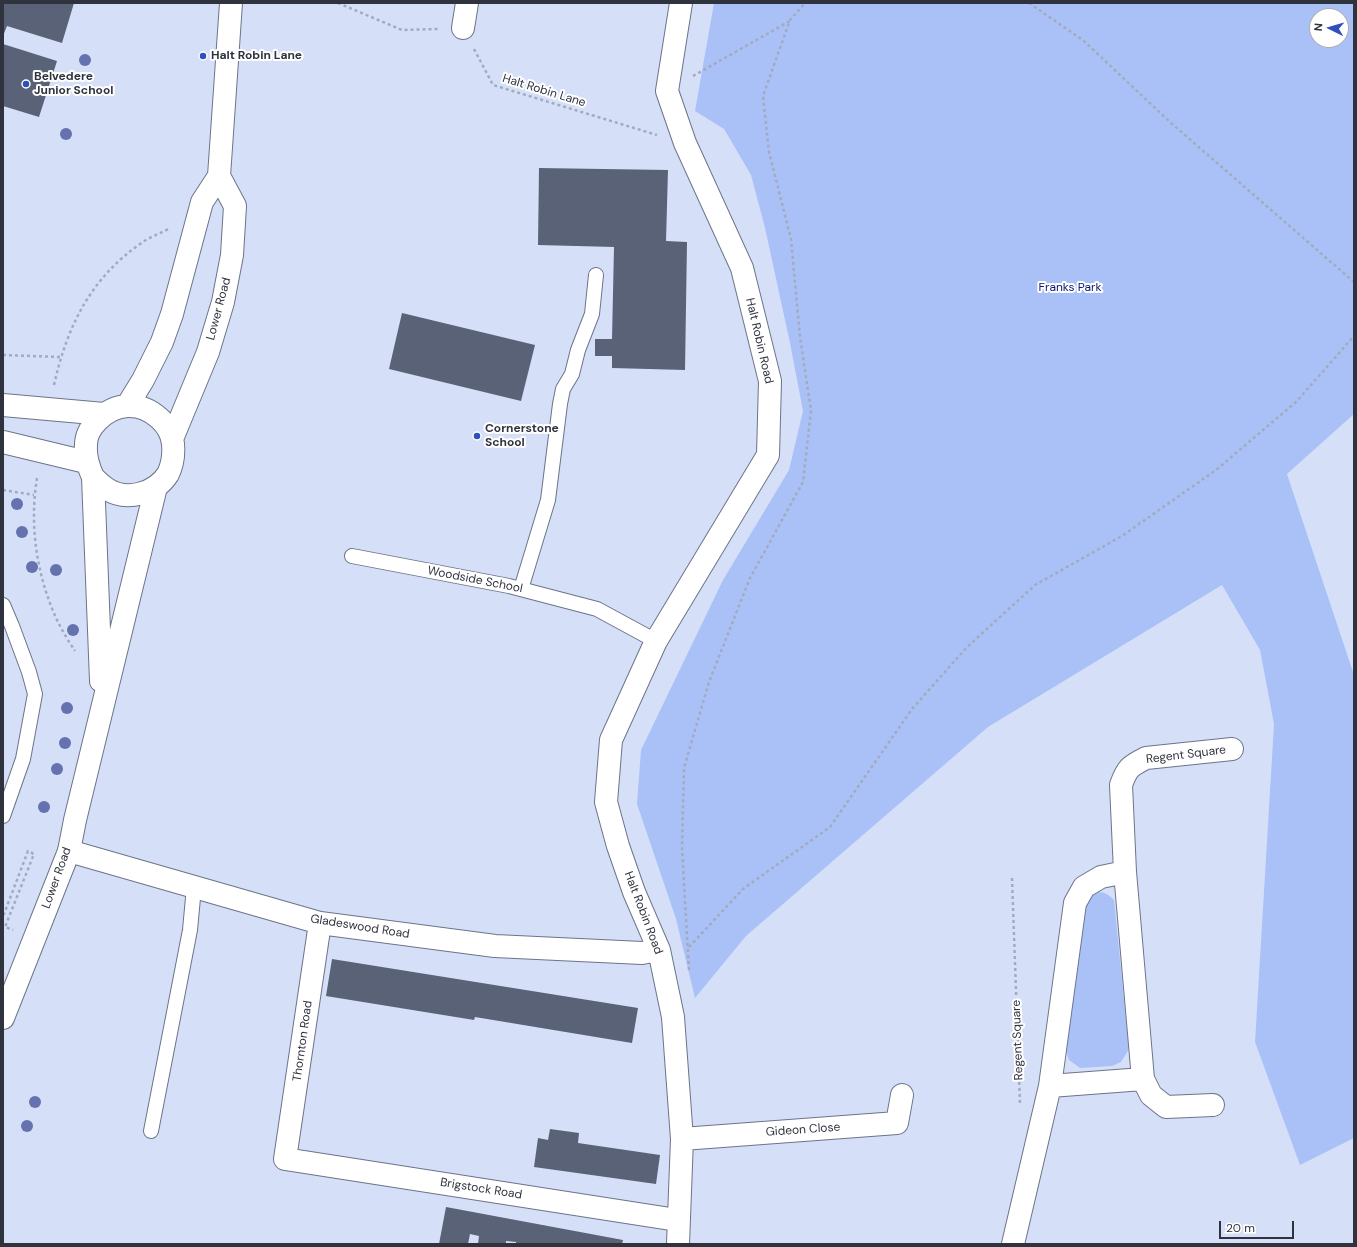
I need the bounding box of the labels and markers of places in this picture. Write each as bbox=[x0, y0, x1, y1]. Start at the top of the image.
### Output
place label: Halt Robin Lane bbox=[211, 49, 302, 63]
marker: Halt Robin Lane bbox=[198, 51, 208, 61]
place label: Belvedere Junior School bbox=[34, 70, 113, 98]
marker: Belvedere Junior School bbox=[21, 79, 31, 89]
place label: Cornerstone School bbox=[485, 422, 559, 450]
marker: Cornerstone School bbox=[472, 431, 482, 441]

